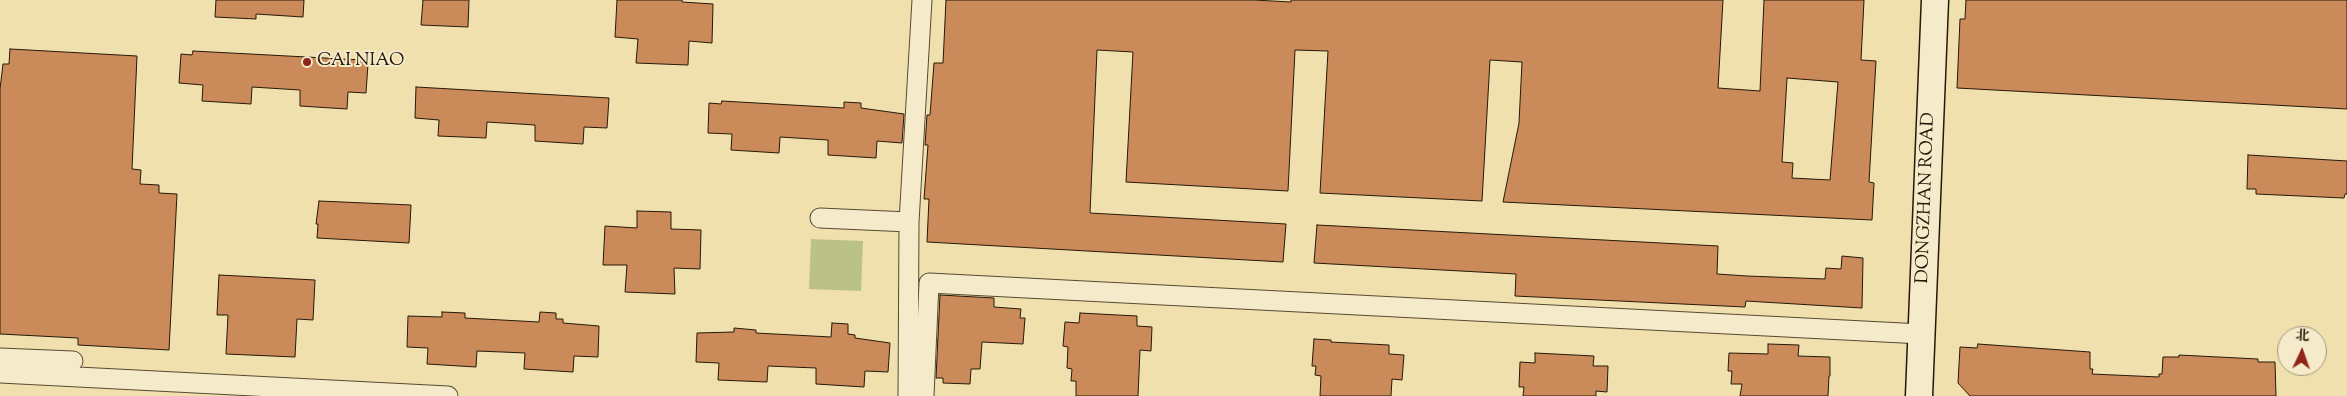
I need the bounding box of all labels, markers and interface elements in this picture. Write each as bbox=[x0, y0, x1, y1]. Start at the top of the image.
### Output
place label: CAI NIAO bbox=[317, 51, 404, 73]
marker: CAI NIAO bbox=[301, 56, 313, 68]
street label: DONGZHAN ROAD bbox=[1913, 112, 1941, 284]
north arrow bbox=[2277, 326, 2327, 376]
text: 北 bbox=[2295, 327, 2310, 347]

